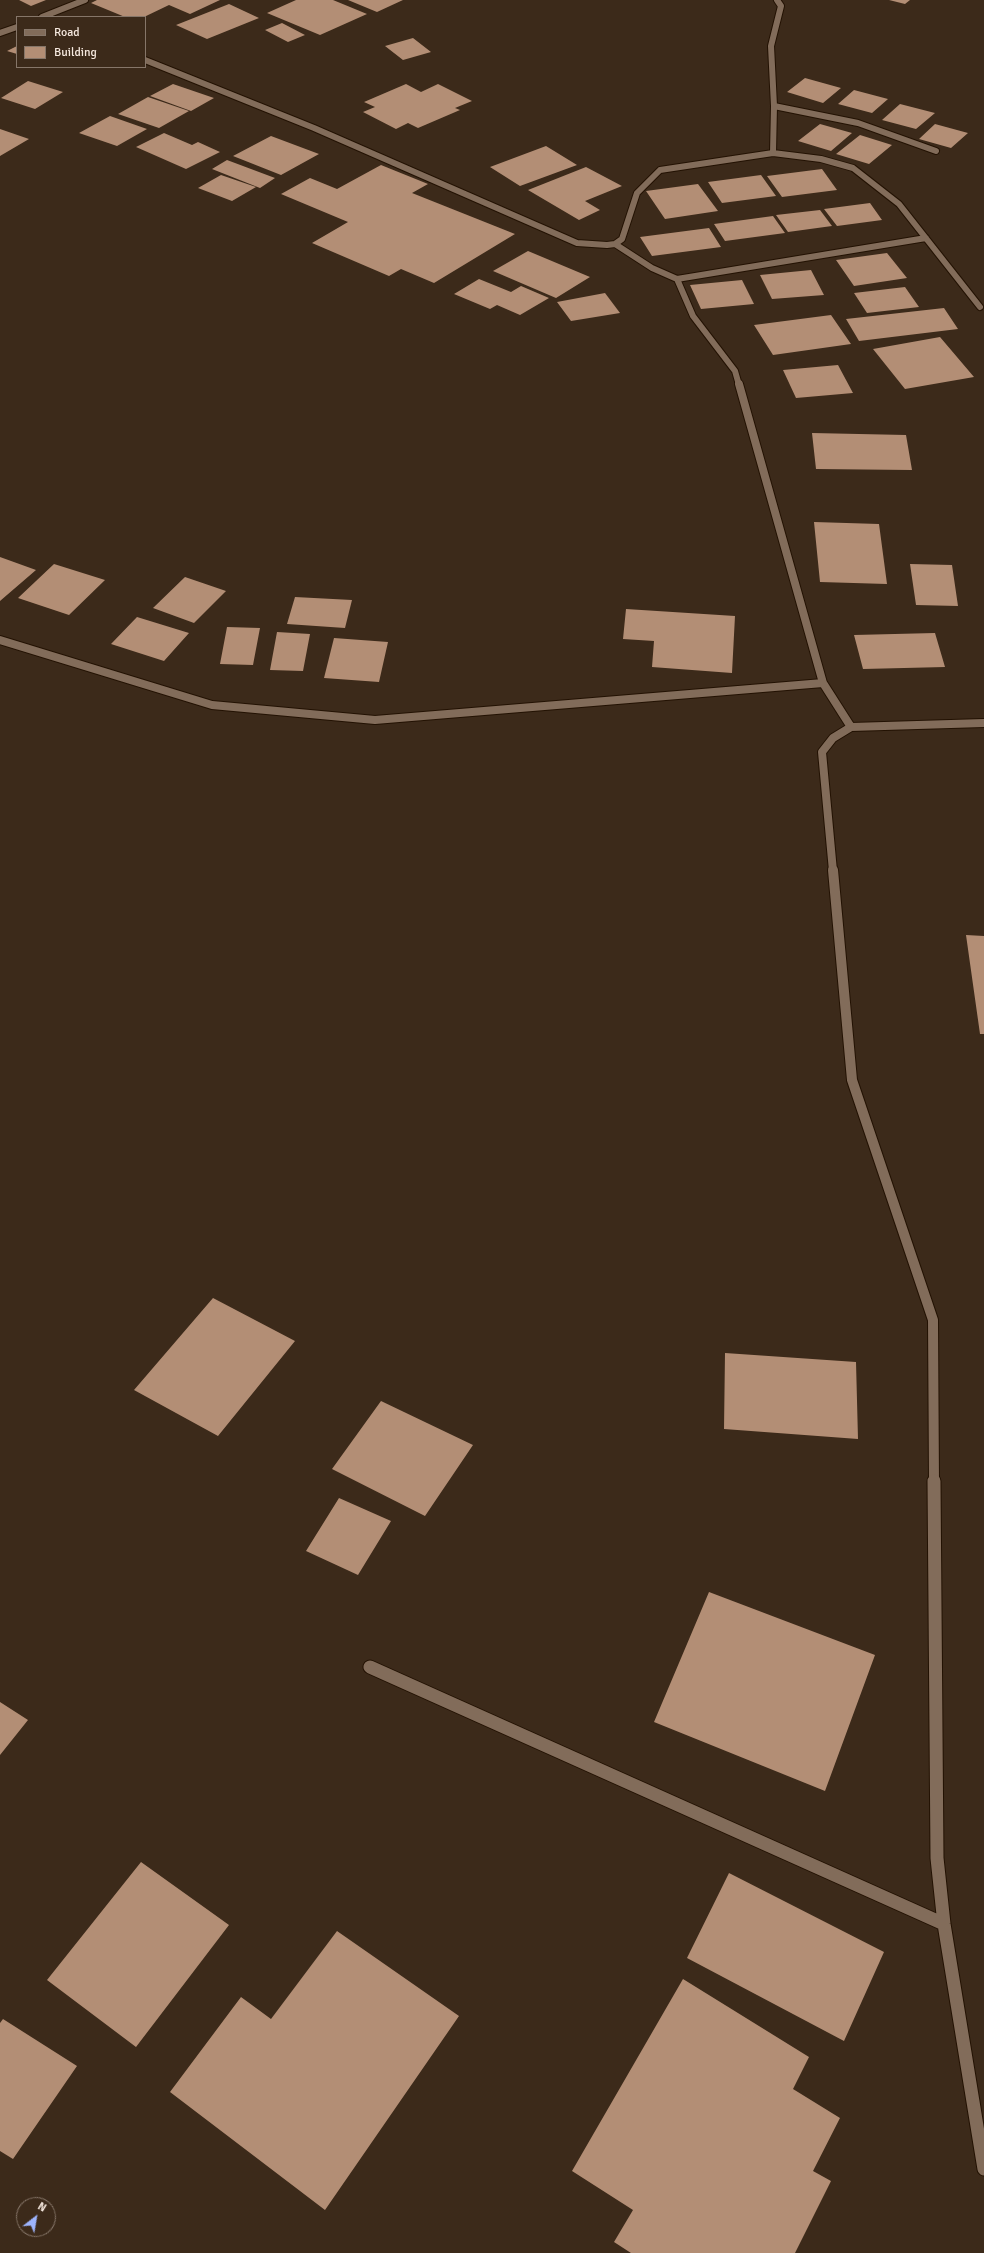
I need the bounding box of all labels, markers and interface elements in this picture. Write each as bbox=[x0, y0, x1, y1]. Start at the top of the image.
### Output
legend bbox=[16, 16, 146, 68]
text: Road bbox=[54, 25, 80, 40]
text: Building bbox=[54, 45, 97, 60]
north arrow bbox=[16, 2197, 56, 2237]
text: N bbox=[35, 2200, 49, 2215]

